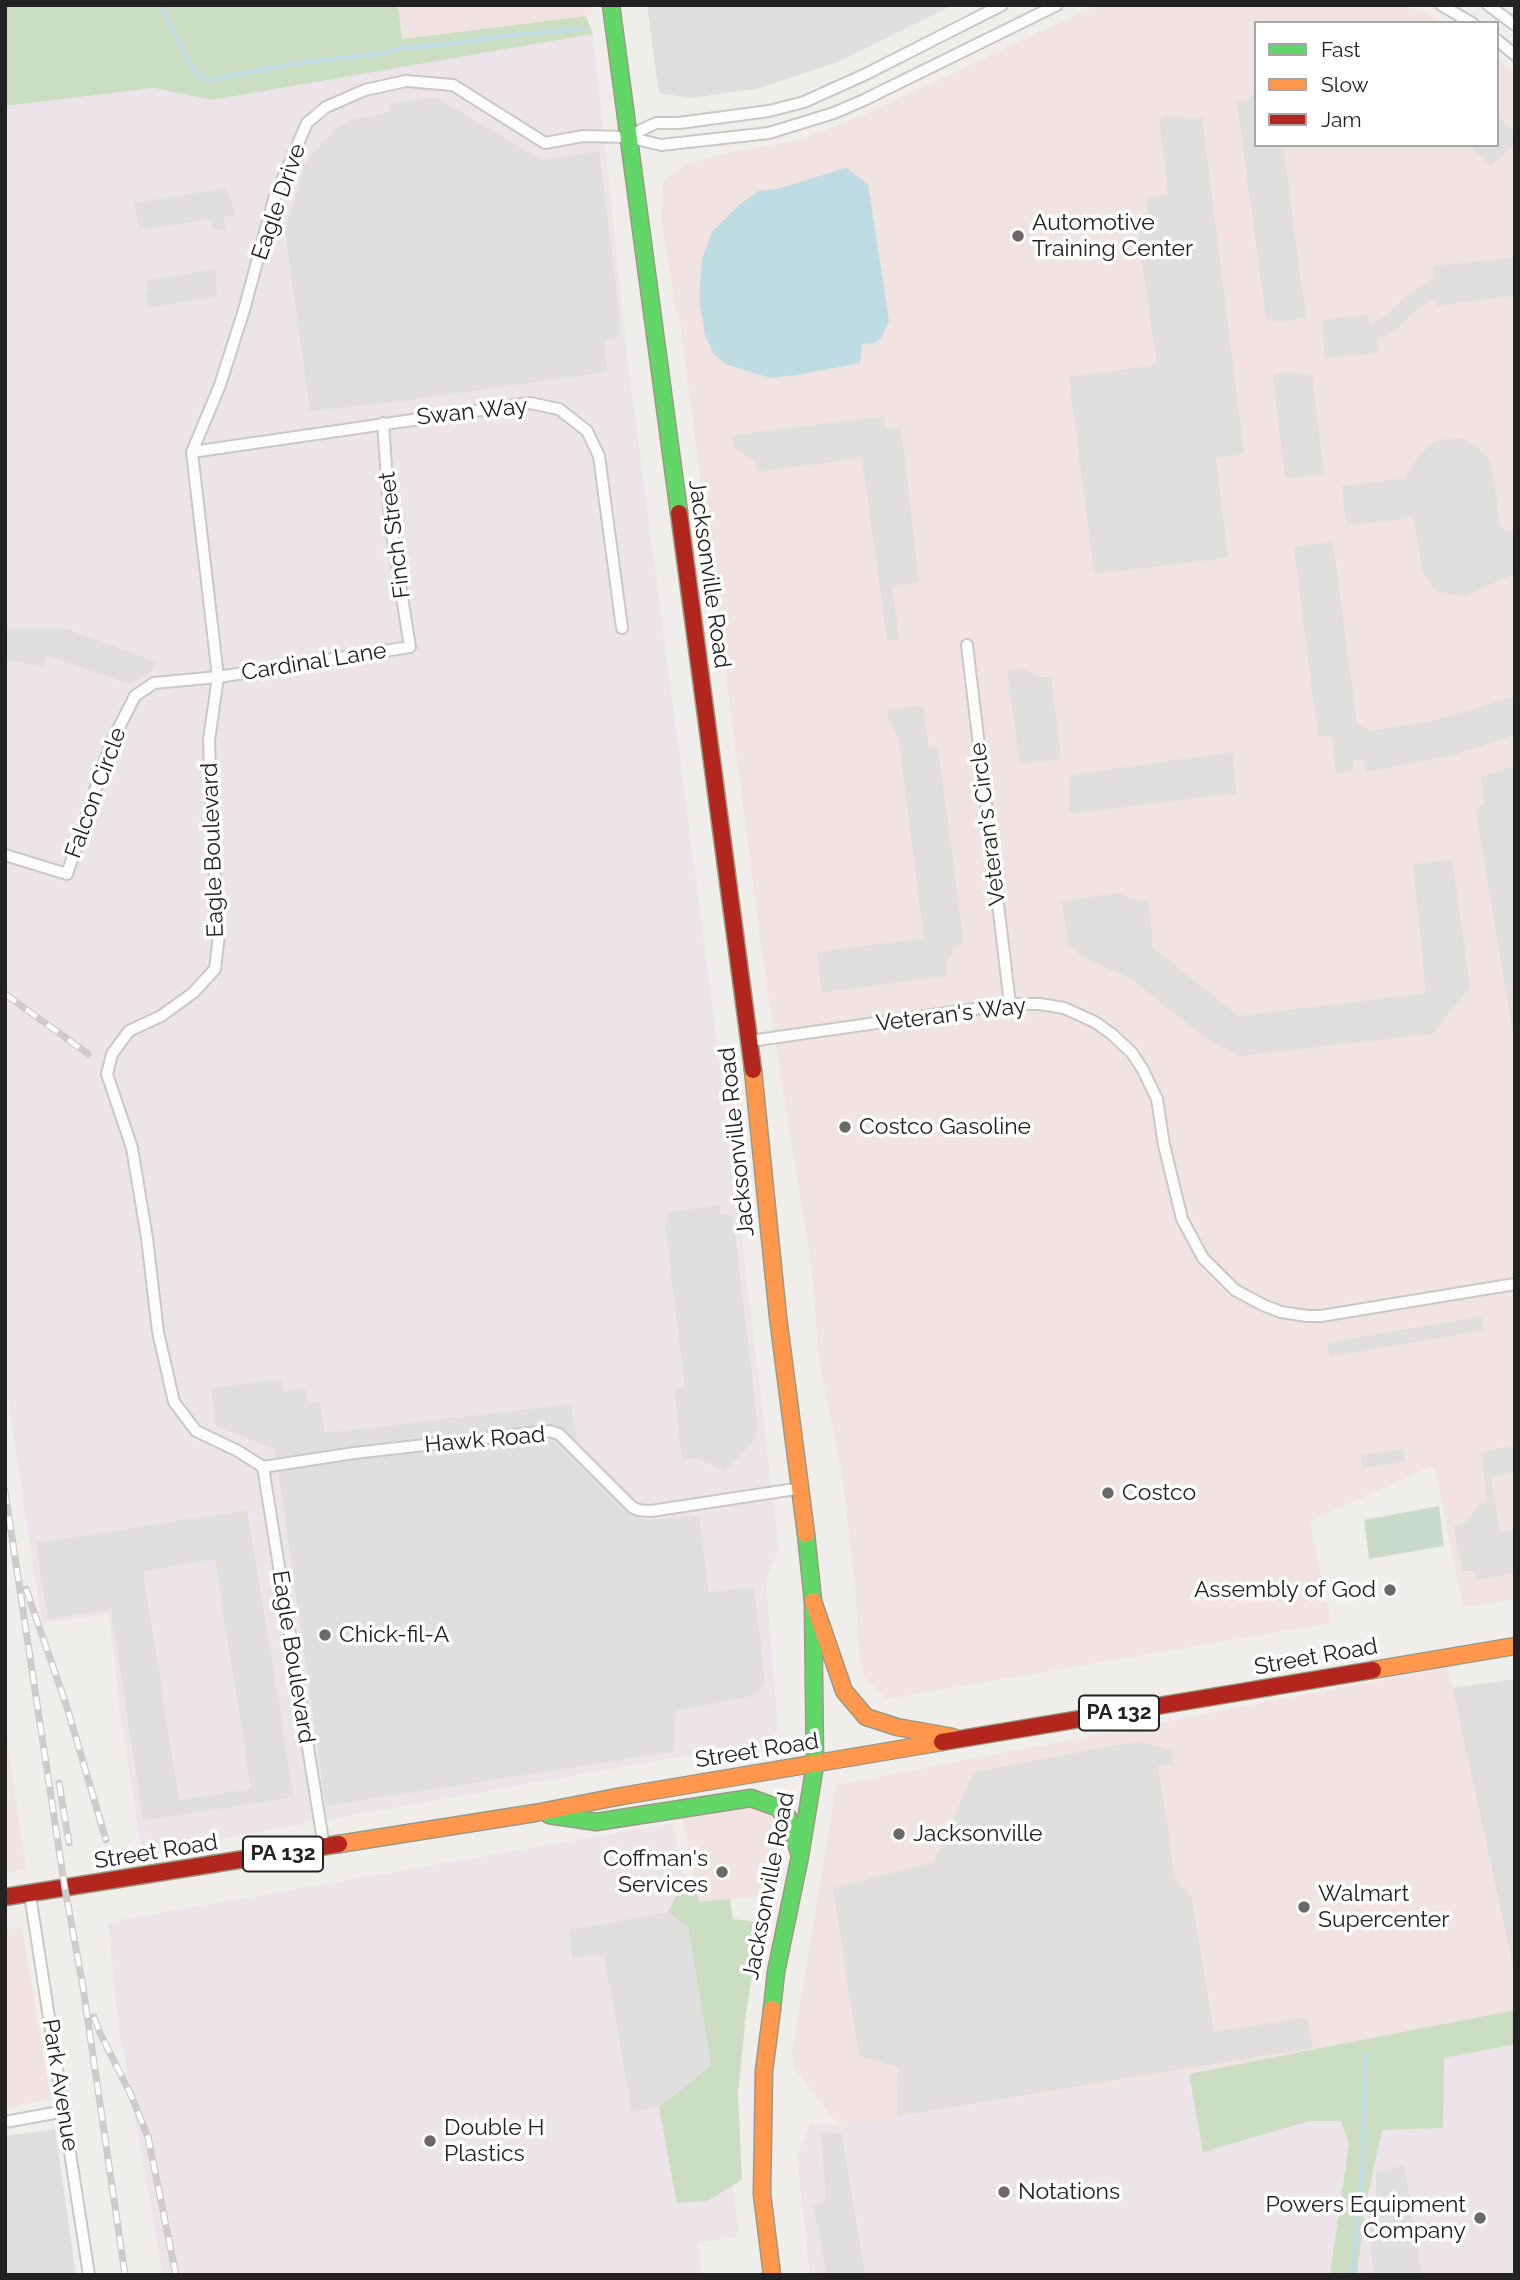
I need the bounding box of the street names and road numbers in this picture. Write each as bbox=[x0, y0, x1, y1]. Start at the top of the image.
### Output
street label: Eagle Drive bbox=[246, 140, 312, 264]
street label: Swan Way bbox=[415, 392, 529, 432]
street label: Finch Street bbox=[374, 470, 416, 600]
street label: Jacksonville Road bbox=[682, 478, 736, 670]
street label: Cardinal Lane bbox=[240, 637, 388, 687]
street label: Falcon Circle bbox=[60, 724, 132, 862]
street label: Veteran's Circle bbox=[964, 741, 1012, 907]
street label: Eagle Boulevard bbox=[196, 762, 230, 938]
street label: Veteran's Way bbox=[874, 992, 1028, 1038]
street label: Jacksonville Road bbox=[713, 1046, 761, 1238]
street label: Hawk Road bbox=[424, 1421, 546, 1459]
street label: Eagle Boulevard bbox=[266, 1568, 320, 1746]
street label: Street Road bbox=[1252, 1633, 1380, 1681]
road number: PA 132 bbox=[1079, 1696, 1159, 1730]
street label: Street Road bbox=[693, 1728, 821, 1774]
street label: Jacksonville Road bbox=[737, 1790, 801, 1982]
street label: Street Road bbox=[92, 1829, 220, 1875]
road number: PA 132 bbox=[243, 1836, 323, 1871]
street label: Park Avenue bbox=[36, 2017, 84, 2153]

